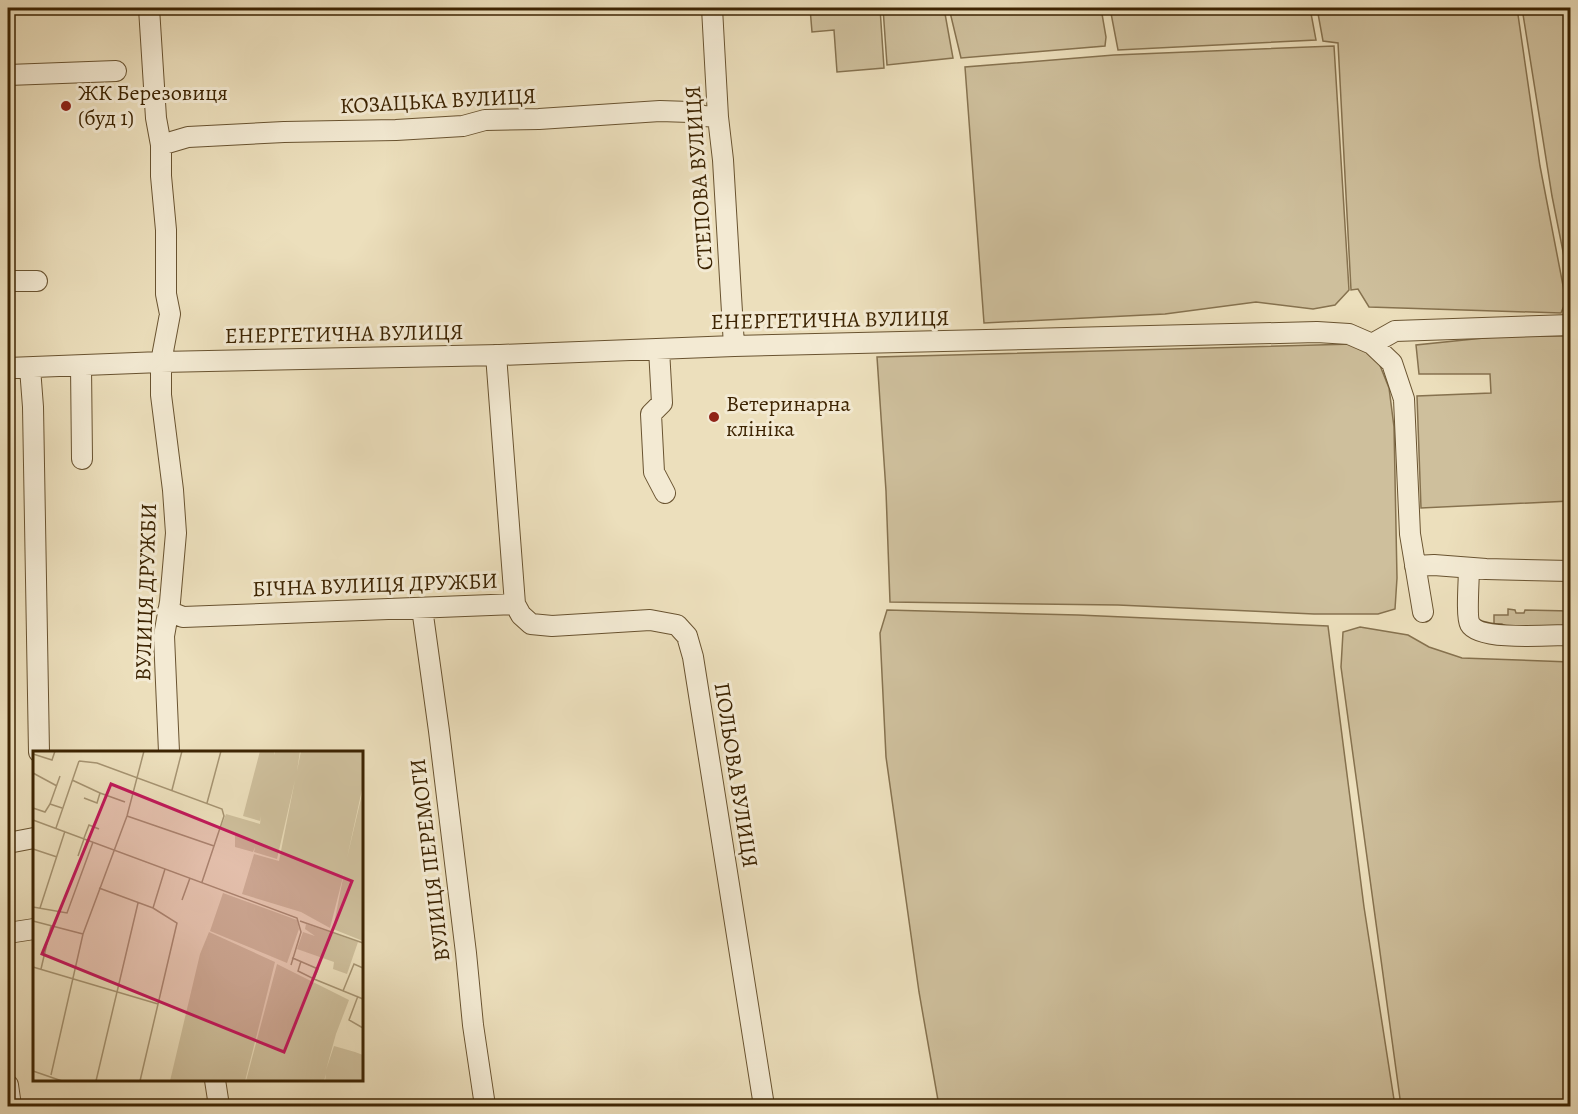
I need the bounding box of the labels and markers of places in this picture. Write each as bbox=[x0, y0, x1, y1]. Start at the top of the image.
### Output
place label: ЖК Березовиця (буд 1) bbox=[78, 78, 228, 133]
marker: ЖК Березовиця (буд 1) bbox=[59, 99, 73, 113]
place label: Ветеринарна клініка bbox=[726, 389, 852, 444]
marker: Ветеринарна клініка bbox=[707, 410, 721, 424]

